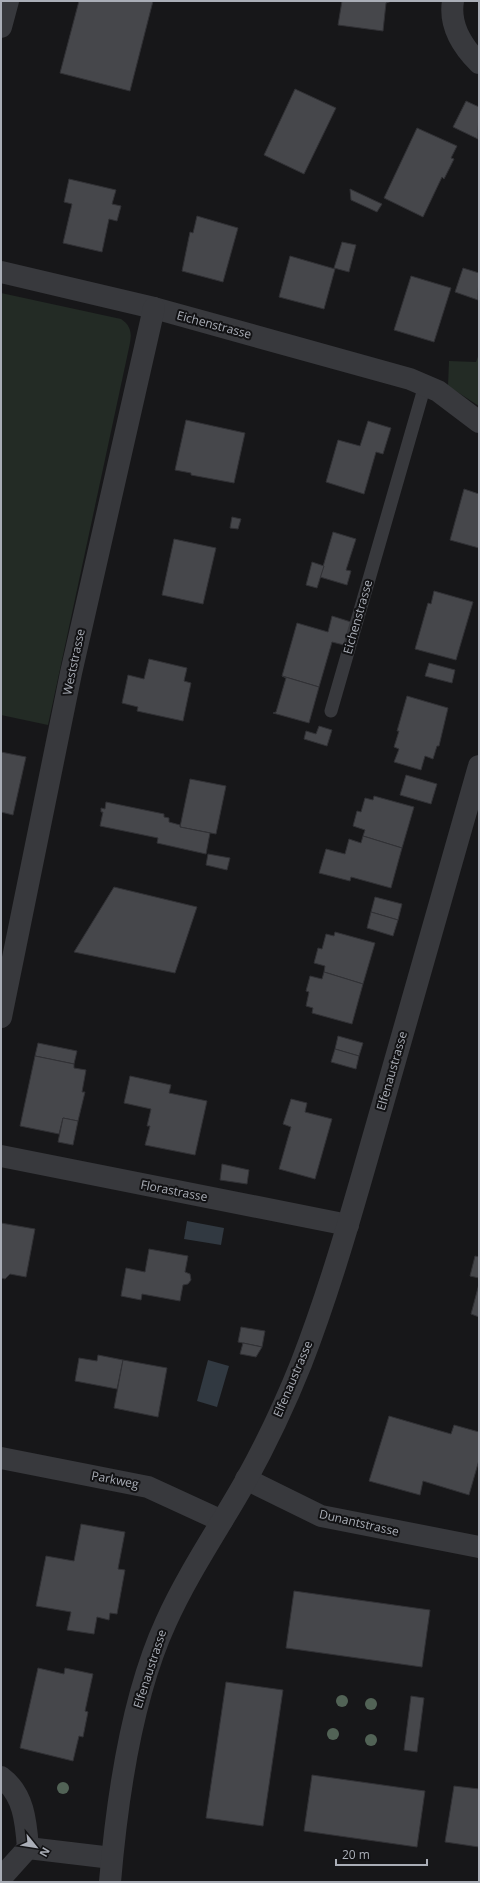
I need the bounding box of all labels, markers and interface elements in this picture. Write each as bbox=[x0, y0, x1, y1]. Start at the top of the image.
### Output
street label: Eichenstrasse bbox=[175, 306, 254, 343]
street label: Eichenstrasse bbox=[339, 577, 376, 656]
street label: Weststrasse bbox=[58, 627, 89, 697]
street label: Elfenaustrasse bbox=[372, 1029, 411, 1112]
street label: Florastrasse bbox=[139, 1176, 209, 1205]
street label: Elfenaustrasse bbox=[269, 1338, 316, 1420]
street label: Parkweg bbox=[90, 1467, 141, 1492]
street label: Dunantstrasse bbox=[318, 1505, 401, 1540]
street label: Elfenaustrasse bbox=[129, 1627, 170, 1710]
north arrow bbox=[16, 1827, 56, 1867]
scale bar bbox=[336, 1841, 427, 1867]
text: N bbox=[36, 1845, 54, 1860]
text: 20 m bbox=[342, 1846, 370, 1863]

